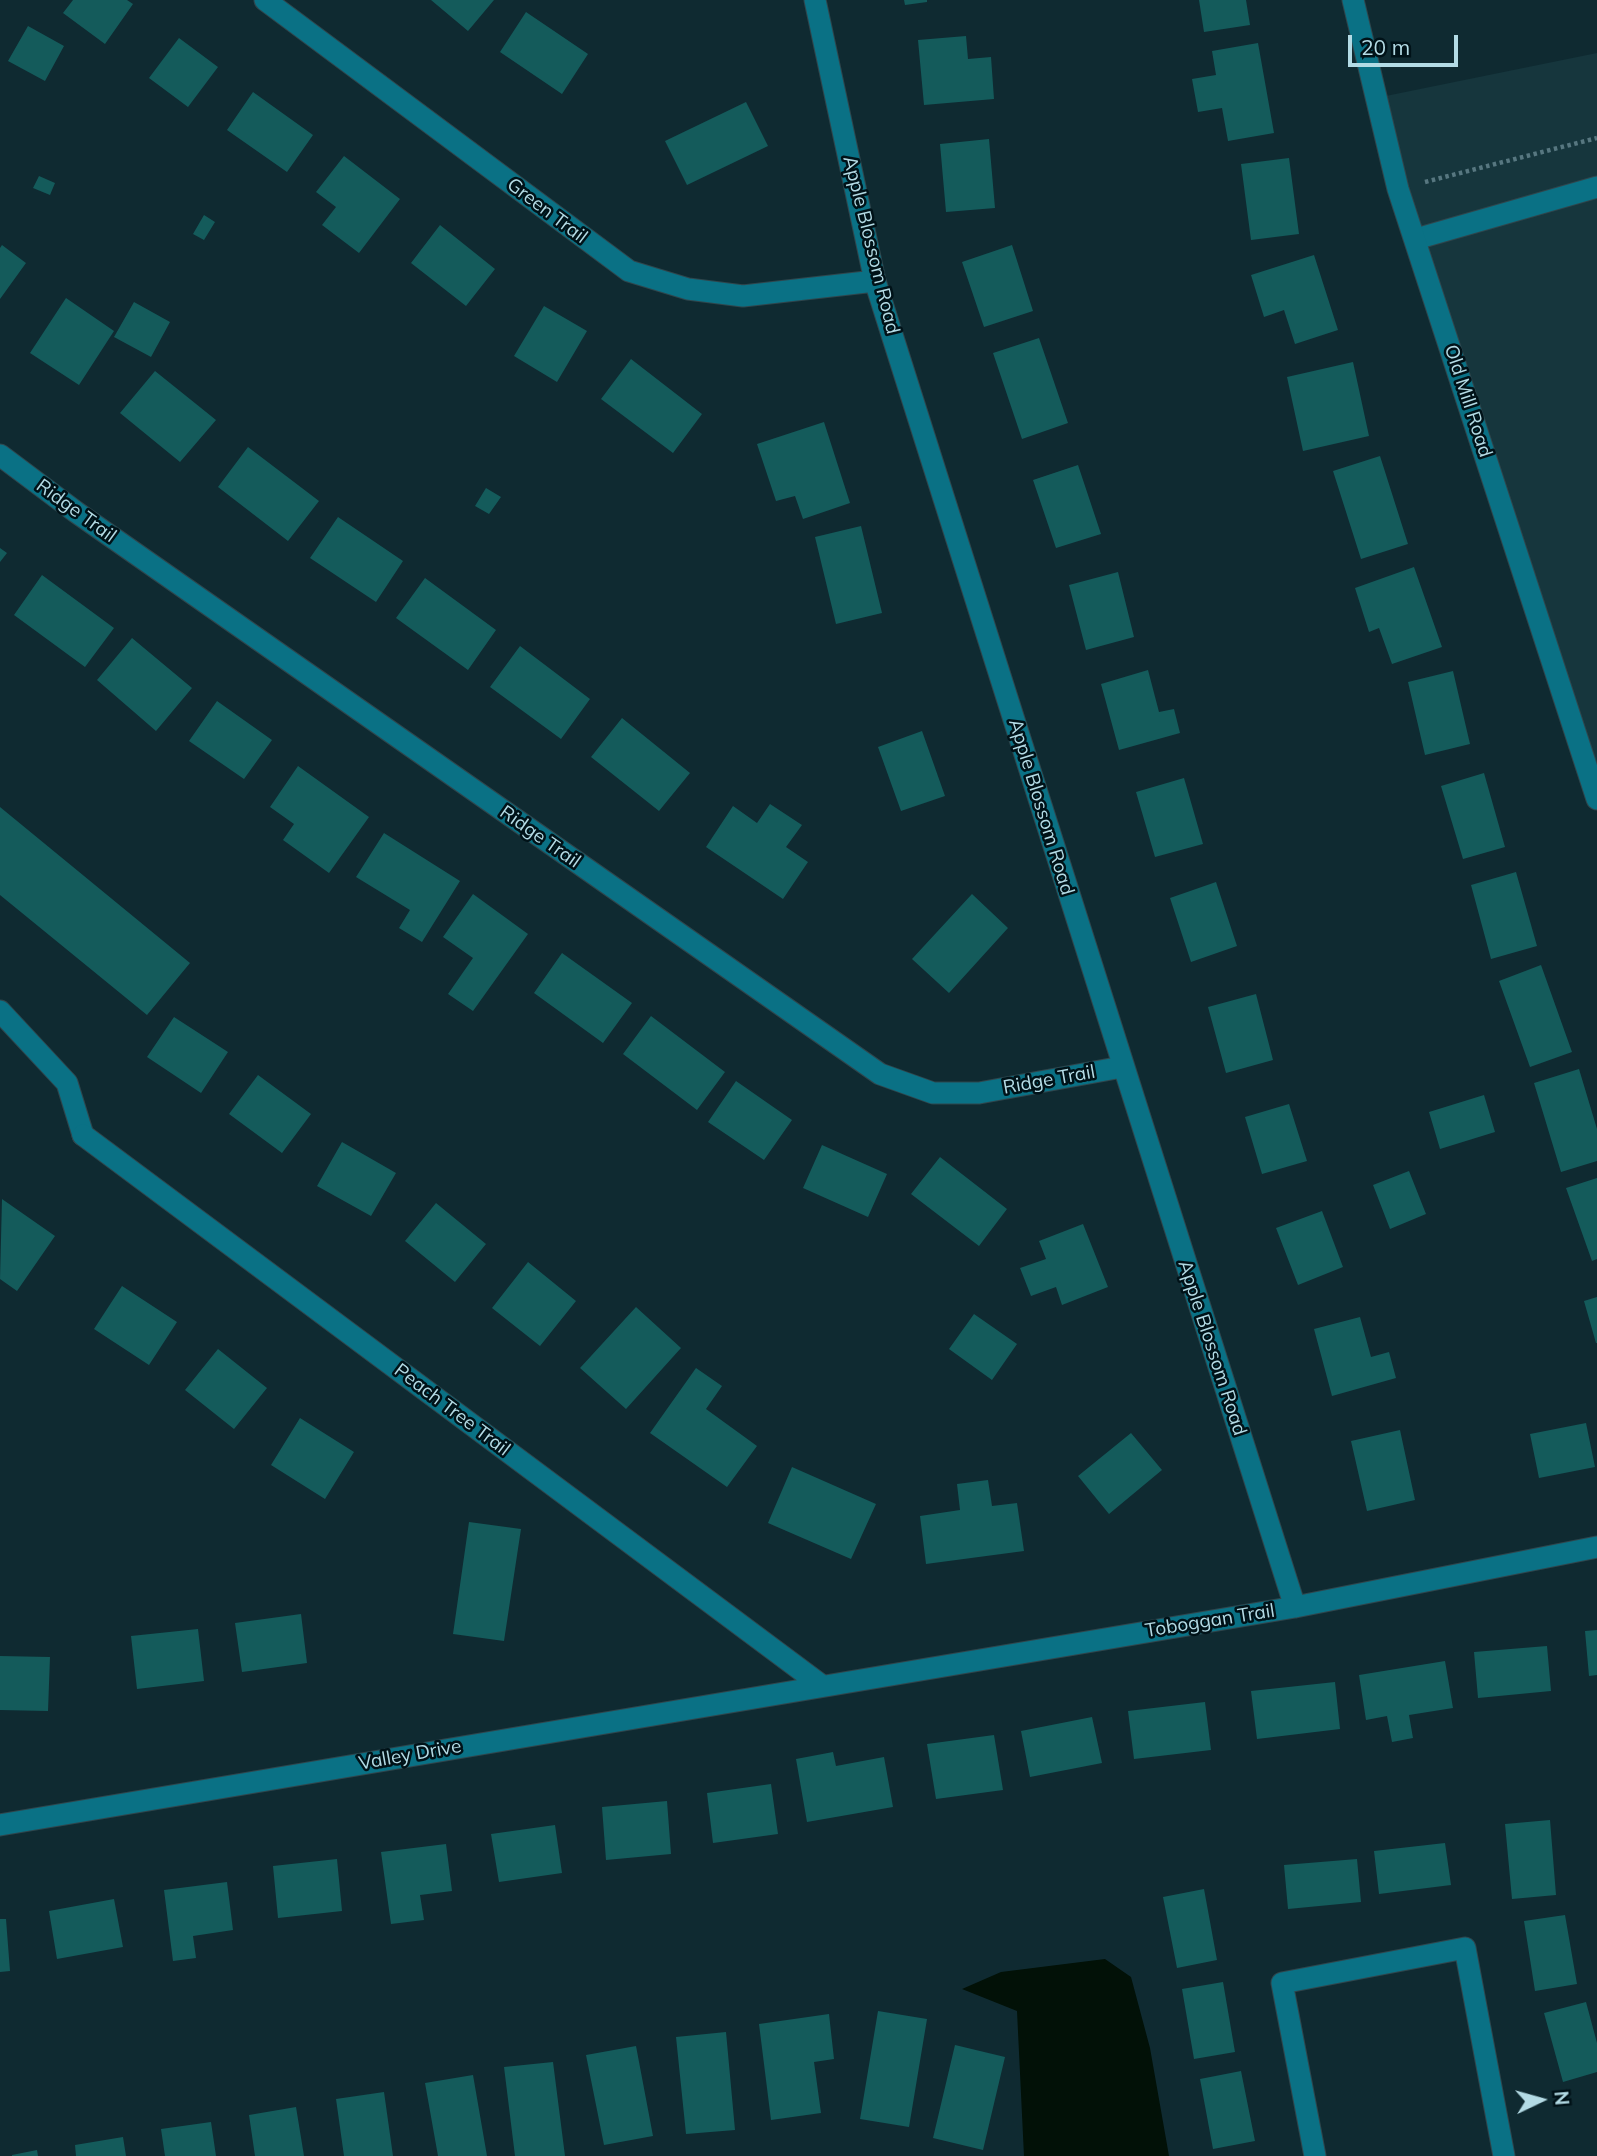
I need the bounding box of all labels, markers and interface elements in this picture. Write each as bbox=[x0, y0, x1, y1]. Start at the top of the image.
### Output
scale bar bbox=[1352, 21, 1462, 65]
text: 20 m bbox=[1361, 34, 1410, 60]
street label: Apple Blossom Road bbox=[838, 154, 904, 336]
street label: Green Trail bbox=[502, 173, 592, 249]
street label: Old Mill Road bbox=[1439, 342, 1497, 460]
street label: Ridge Trail bbox=[32, 474, 120, 548]
street label: Apple Blossom Road bbox=[1003, 716, 1079, 898]
street label: Ridge Trail bbox=[495, 801, 585, 873]
street label: Ridge Trail bbox=[1001, 1061, 1097, 1099]
street label: Apple Blossom Road bbox=[1173, 1258, 1251, 1438]
street label: Peach Tree Trail bbox=[390, 1359, 514, 1461]
street label: Toboggan Trail bbox=[1144, 1600, 1276, 1642]
street label: Valley Drive bbox=[357, 1735, 463, 1775]
north arrow bbox=[1506, 2065, 1576, 2135]
text: N bbox=[1549, 2090, 1574, 2106]

